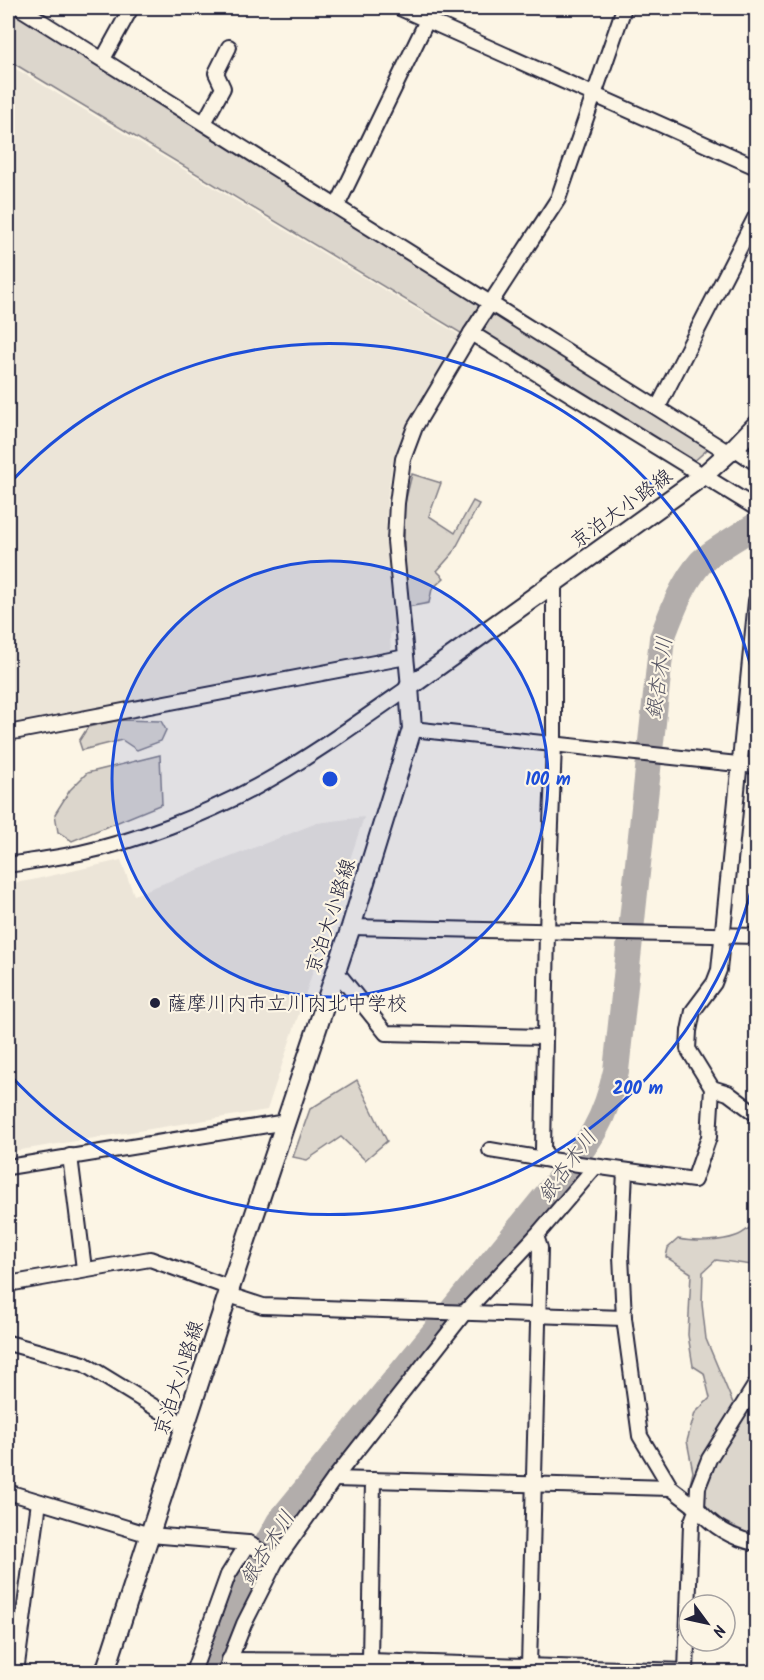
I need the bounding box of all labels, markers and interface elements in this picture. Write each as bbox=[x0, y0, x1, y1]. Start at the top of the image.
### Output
street label: 京泊大小路線 bbox=[564, 461, 680, 558]
water label: 銀杏木川 bbox=[638, 634, 683, 722]
text: 100 m bbox=[525, 766, 571, 795]
centre of rings bbox=[320, 769, 340, 789]
street label: 京泊大小路線 bbox=[298, 855, 366, 979]
place label: 薩摩川内市立川内北中学校 bbox=[167, 989, 407, 1021]
marker: 薩摩川内市立川内北中学校 bbox=[148, 996, 162, 1010]
text: 200 m bbox=[613, 1075, 664, 1104]
water label: 銀杏木川 bbox=[530, 1123, 606, 1211]
street label: 京泊大小路線 bbox=[146, 1317, 214, 1441]
water label: 銀杏木川 bbox=[232, 1504, 305, 1593]
north arrow bbox=[677, 1593, 737, 1653]
text: N bbox=[705, 1619, 732, 1641]

